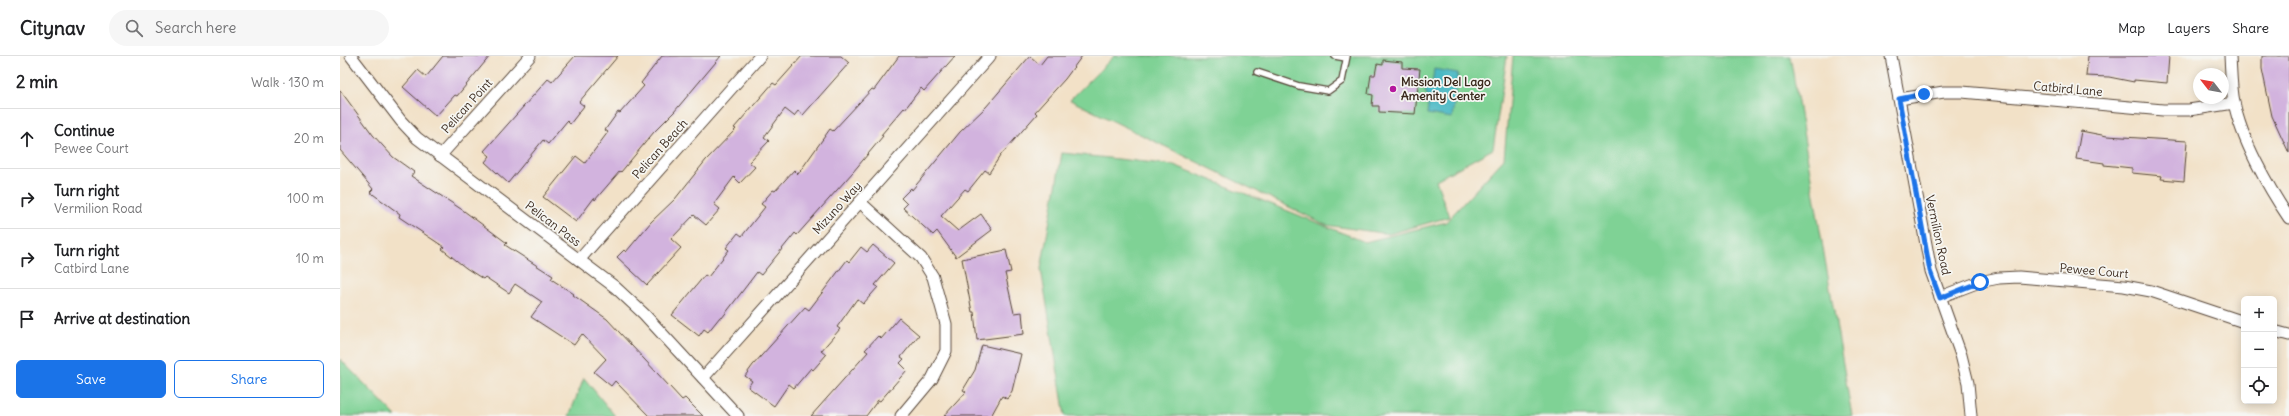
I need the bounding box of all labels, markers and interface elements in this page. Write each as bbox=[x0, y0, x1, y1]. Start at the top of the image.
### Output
search box bbox=[109, 10, 389, 46]
text: Citynav bbox=[20, 16, 85, 40]
icon: search bbox=[123, 17, 145, 39]
text: Search here bbox=[155, 18, 236, 37]
text: Map bbox=[2118, 19, 2145, 37]
text: Layers bbox=[2167, 19, 2210, 37]
text: Share bbox=[2232, 19, 2269, 37]
north arrow bbox=[2193, 68, 2229, 104]
text: 2 min bbox=[16, 71, 58, 93]
text: Walk · 130 m bbox=[251, 74, 324, 91]
place label: Mission Del Lago Amenity Center bbox=[1401, 74, 1491, 104]
street label: Pelican Point bbox=[438, 75, 495, 136]
street label: Catbird Lane bbox=[2033, 78, 2103, 99]
marker: Mission Del Lago Amenity Center bbox=[1388, 84, 1398, 94]
route end bbox=[1915, 85, 1933, 103]
street label: Pelican Beach bbox=[629, 116, 690, 182]
text: Continue bbox=[54, 121, 115, 140]
icon: ahead bbox=[16, 128, 38, 150]
text: 20 m bbox=[294, 130, 324, 147]
text: Pewee Court bbox=[54, 140, 129, 157]
street label: Mizuno Way bbox=[809, 178, 864, 237]
text: Turn right bbox=[54, 181, 119, 200]
icon: right bbox=[16, 188, 38, 210]
text: 100 m bbox=[287, 190, 324, 207]
street label: Vermilion Road bbox=[1923, 193, 1954, 276]
street label: Pelican Pass bbox=[522, 198, 584, 249]
text: Vermilion Road bbox=[54, 200, 142, 217]
text: Turn right bbox=[54, 241, 119, 260]
icon: right bbox=[16, 248, 38, 270]
text: 10 m bbox=[296, 250, 324, 267]
text: Catbird Lane bbox=[54, 260, 129, 277]
street label: Pewee Court bbox=[2059, 260, 2129, 281]
route start bbox=[1971, 273, 1989, 291]
map controls bbox=[2241, 296, 2277, 404]
button: + bbox=[2241, 296, 2277, 332]
icon: arrive bbox=[16, 308, 38, 330]
text: Arrive at destination bbox=[54, 309, 190, 328]
button: − bbox=[2241, 332, 2277, 368]
button: Save bbox=[16, 360, 166, 398]
button: Share bbox=[174, 360, 324, 398]
button: locate bbox=[2241, 368, 2277, 404]

